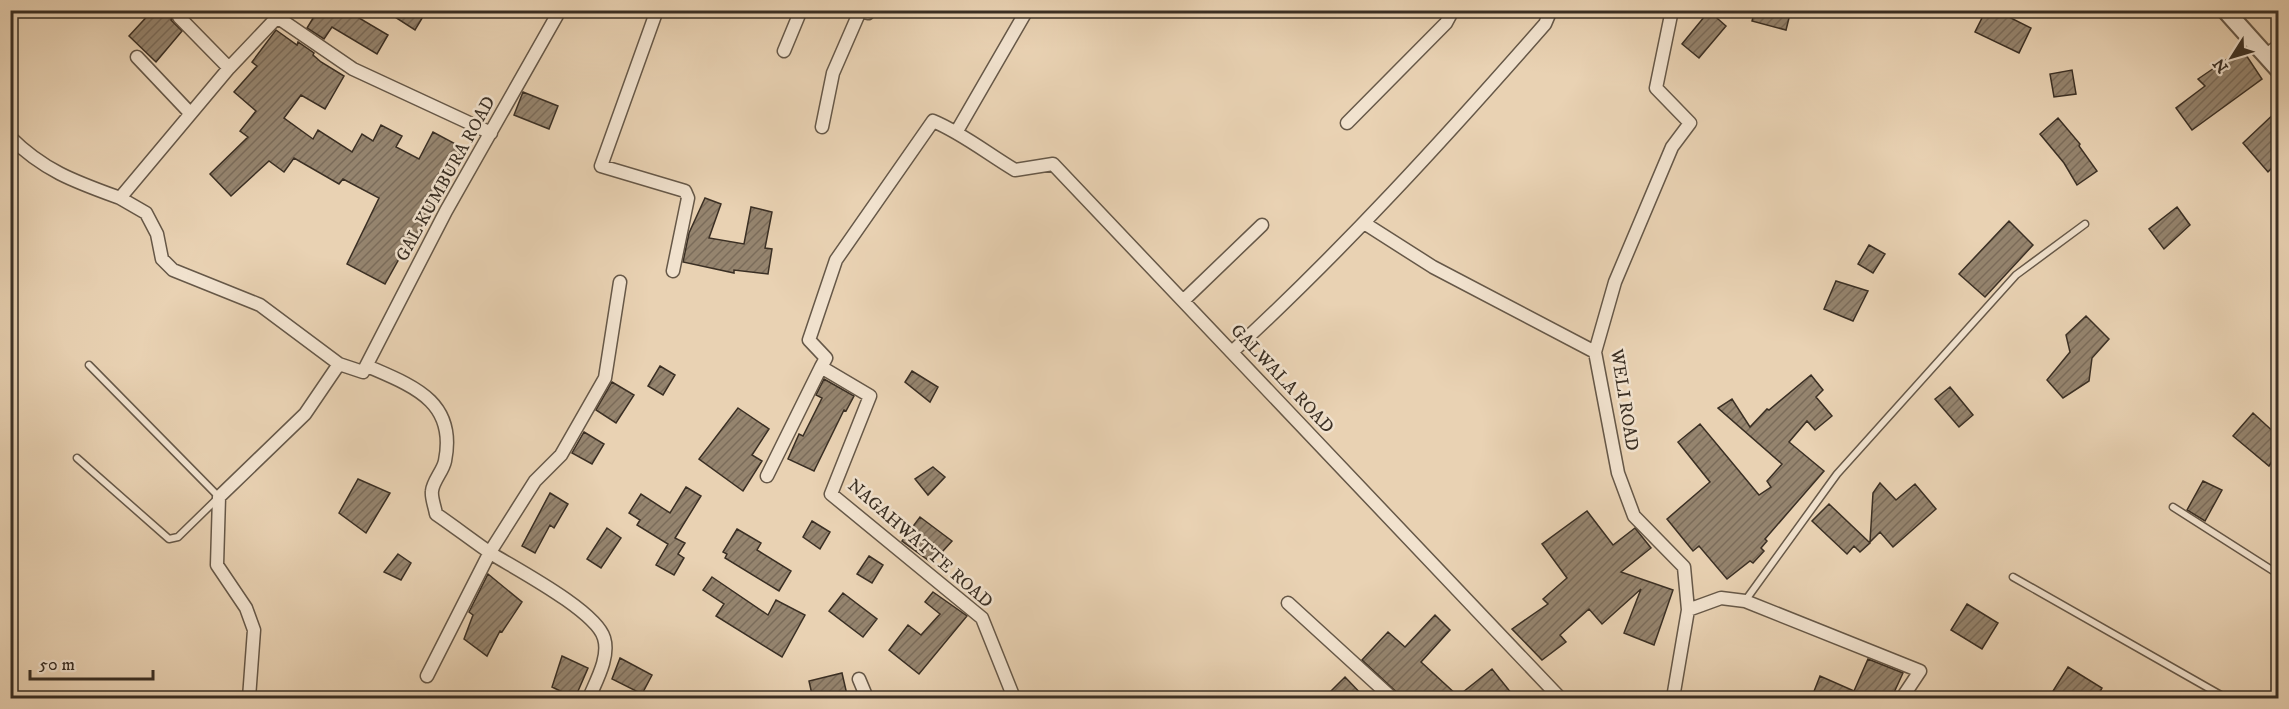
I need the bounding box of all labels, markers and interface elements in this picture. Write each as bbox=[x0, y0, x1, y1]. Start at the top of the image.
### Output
north arrow bbox=[2202, 27, 2262, 87]
text: N bbox=[2209, 54, 2233, 77]
street label: GAL KUMBURA ROAD bbox=[391, 93, 501, 265]
street label: GALWALA ROAD bbox=[1226, 320, 1338, 438]
street label: WELI ROAD bbox=[1605, 347, 1643, 452]
street label: NAGAHWATTE ROAD bbox=[843, 475, 997, 613]
scale bar bbox=[30, 643, 153, 681]
text: 50 m bbox=[39, 654, 75, 676]

